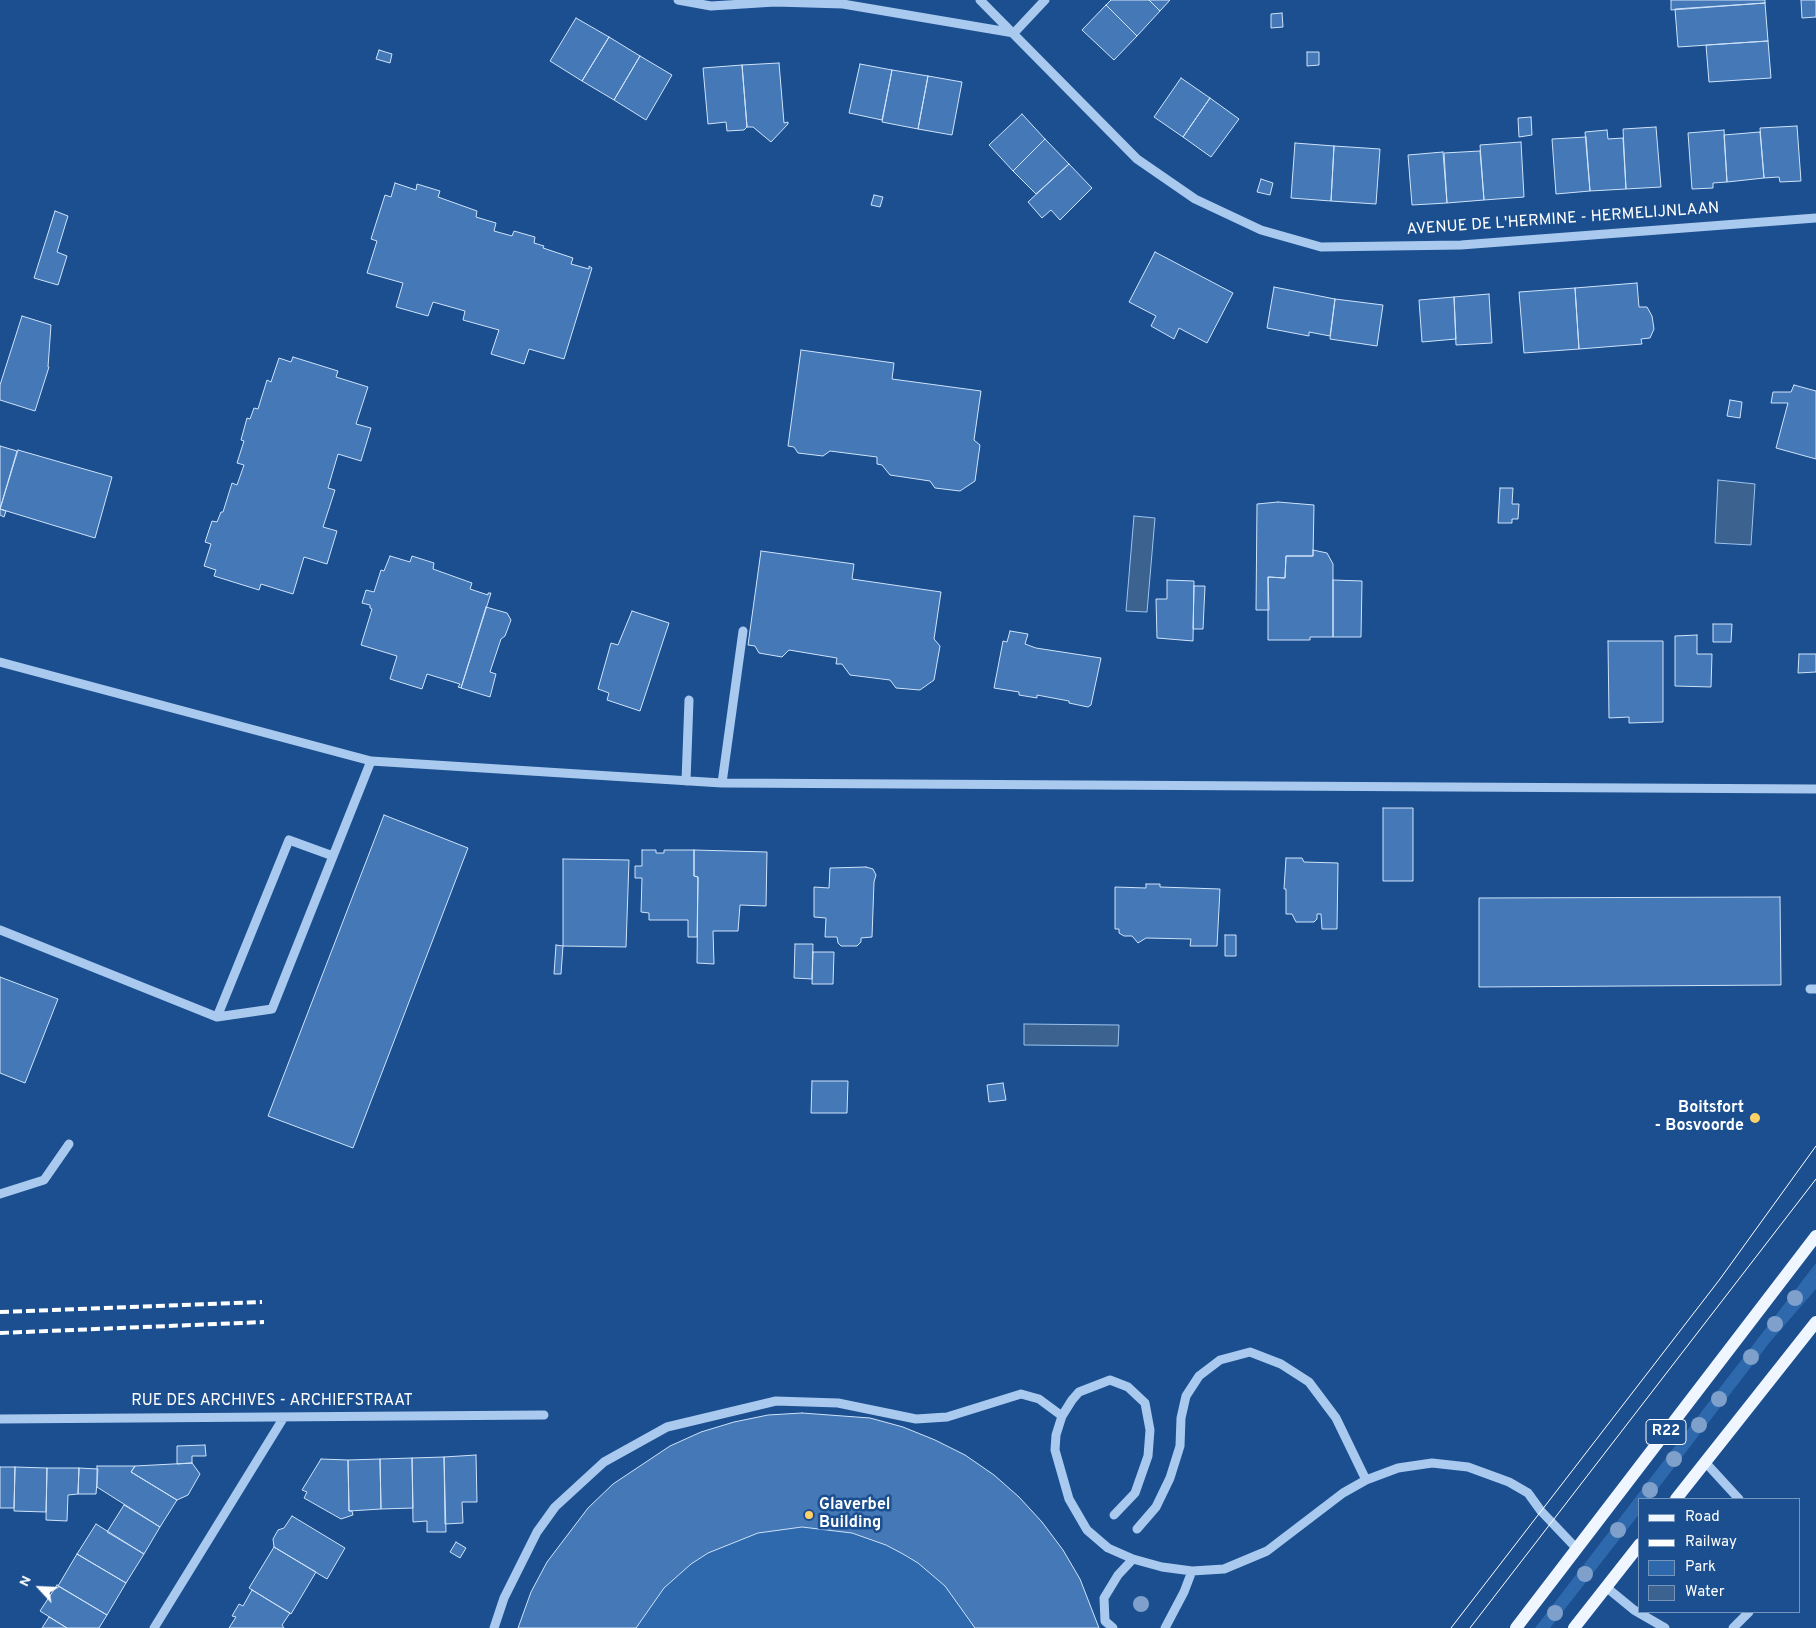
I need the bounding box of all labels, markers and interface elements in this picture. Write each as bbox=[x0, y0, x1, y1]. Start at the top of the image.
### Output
street label: AVENUE DE L'HERMINE - HERMELIJNLAAN bbox=[1406, 199, 1720, 241]
place label: Boitsfort - Bosvoorde bbox=[1655, 1099, 1744, 1137]
marker: Boitsfort - Bosvoorde bbox=[1748, 1111, 1762, 1125]
street label: RUE DES ARCHIVES - ARCHIEFSTRAAT bbox=[131, 1392, 413, 1412]
road number: R22 bbox=[1646, 1420, 1686, 1444]
place label: Glaverbel Building bbox=[819, 1496, 891, 1534]
legend bbox=[1638, 1498, 1801, 1613]
text: Road bbox=[1685, 1508, 1720, 1527]
marker: Glaverbel Building bbox=[803, 1509, 815, 1521]
text: Railway bbox=[1685, 1533, 1737, 1552]
text: Park bbox=[1685, 1558, 1716, 1577]
north arrow bbox=[15, 1563, 65, 1613]
text: N bbox=[16, 1573, 36, 1590]
text: Water bbox=[1685, 1583, 1724, 1602]

